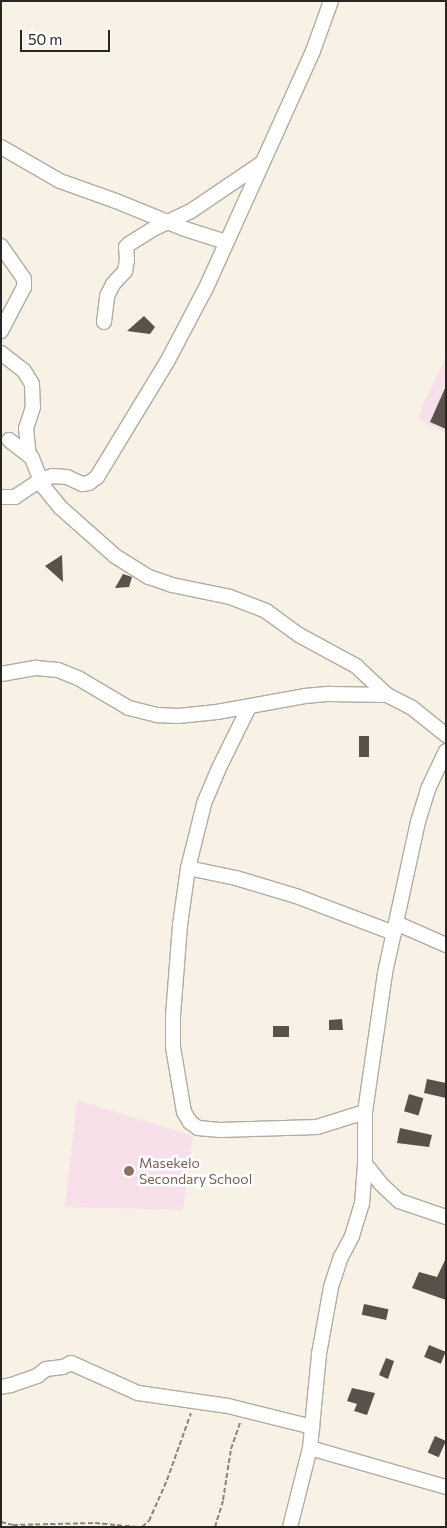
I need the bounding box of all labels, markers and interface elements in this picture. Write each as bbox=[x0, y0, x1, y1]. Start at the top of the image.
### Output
scale bar bbox=[22, 20, 112, 52]
text: 50 m bbox=[28, 30, 62, 48]
place label: Masekelo Secondary School bbox=[139, 1155, 252, 1188]
marker: Masekelo Secondary School bbox=[123, 1165, 135, 1177]

